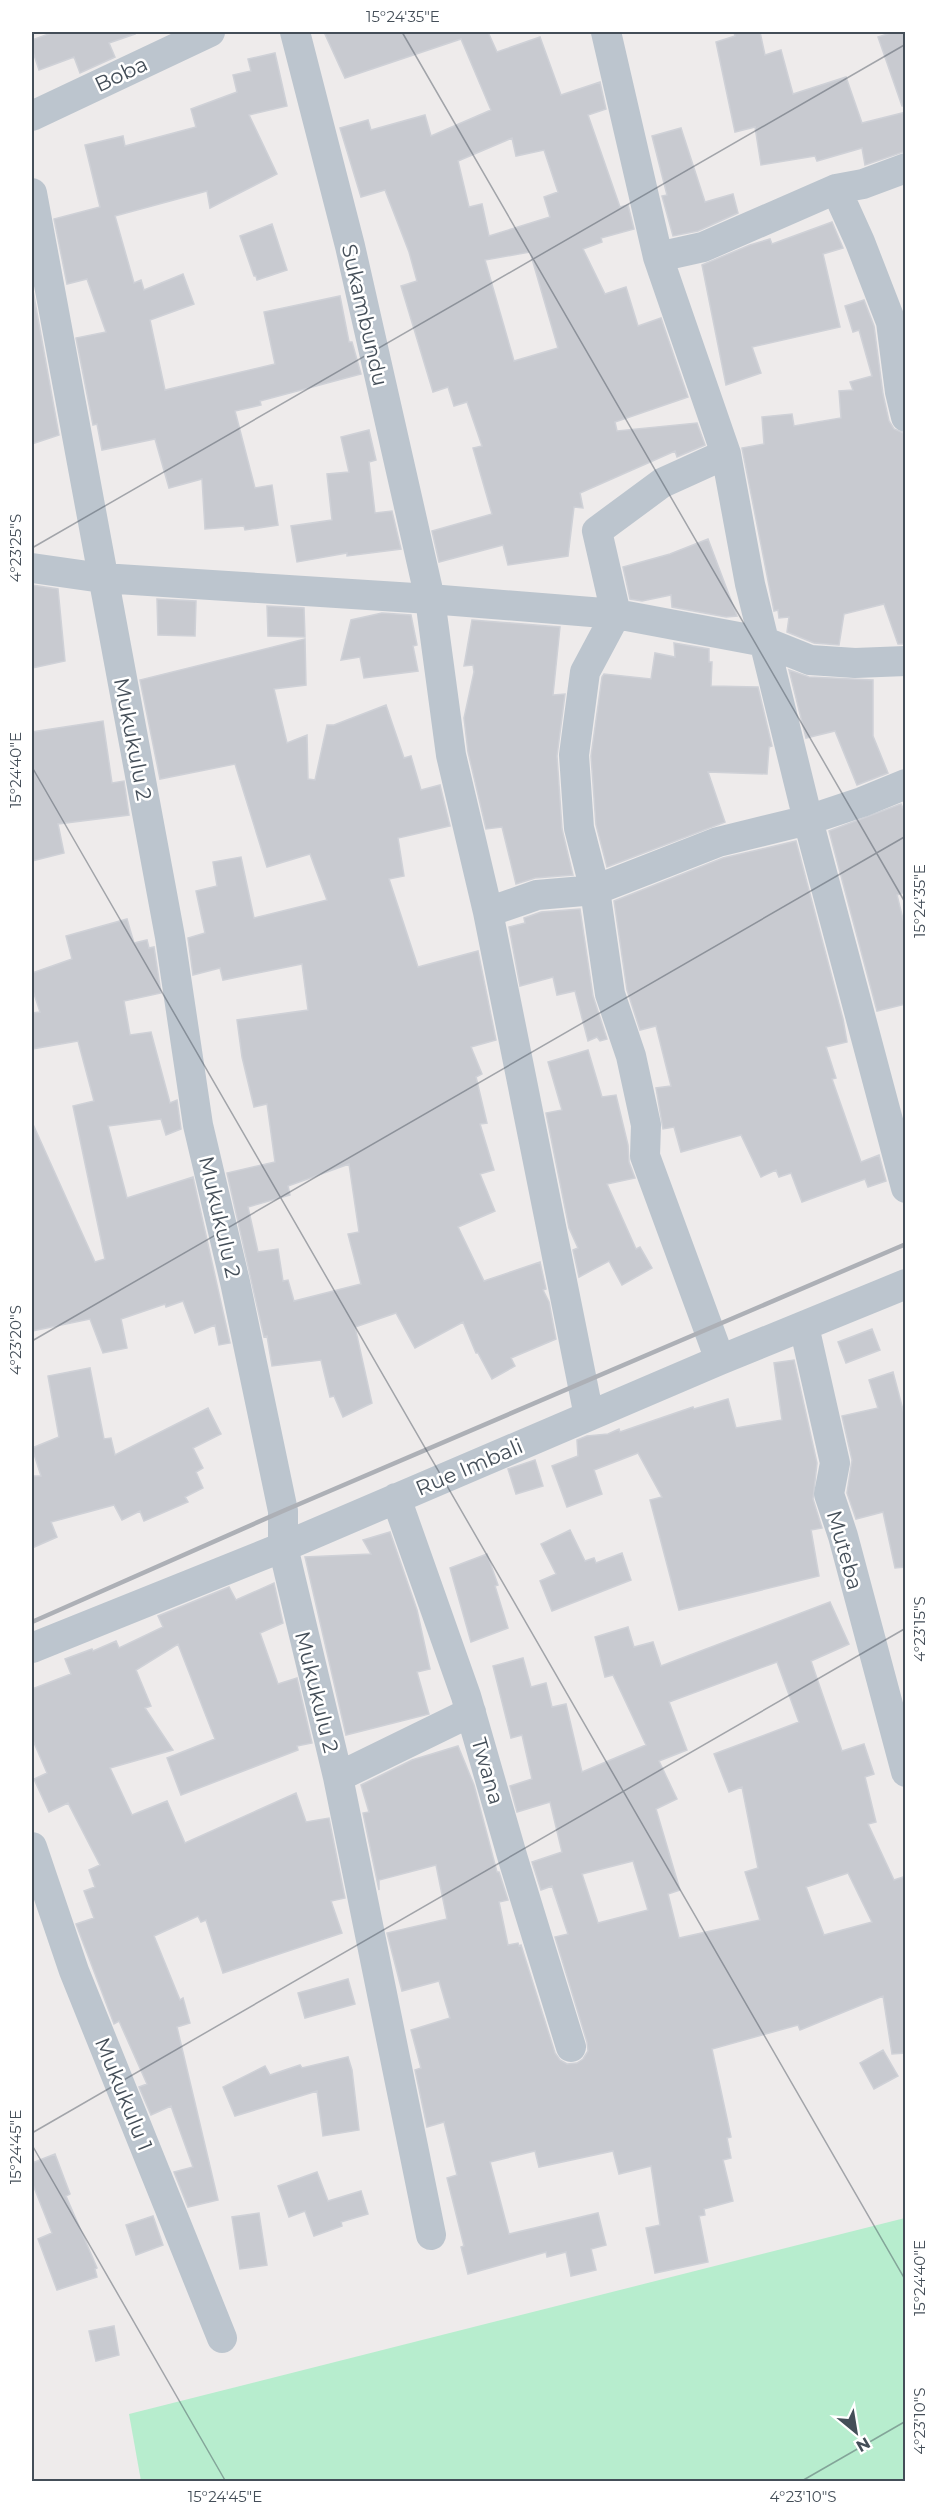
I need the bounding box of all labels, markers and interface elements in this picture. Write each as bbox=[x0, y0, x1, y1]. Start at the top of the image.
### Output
text: 15°24'35"E bbox=[366, 7, 440, 26]
street label: Boba bbox=[91, 51, 151, 97]
street label: Sukambundu bbox=[337, 242, 393, 388]
text: 4°23'25"S bbox=[6, 514, 25, 582]
street label: Mukukulu 2 bbox=[109, 676, 157, 802]
text: 15°24'40"E bbox=[6, 732, 25, 808]
text: 15°24'35"E bbox=[910, 864, 929, 938]
street label: Mukukulu 2 bbox=[194, 1154, 246, 1280]
text: 4°23'20"S bbox=[6, 1305, 25, 1375]
street label: Rue Imbali bbox=[412, 1433, 526, 1501]
street label: Muteba bbox=[822, 1507, 868, 1593]
text: 4°23'15"S bbox=[910, 1596, 929, 1662]
street label: Mukukulu 2 bbox=[290, 1629, 344, 1755]
street label: Twana bbox=[467, 1735, 509, 1807]
street label: Mukukulu 1 bbox=[90, 2034, 158, 2154]
text: 15°24'45"E bbox=[6, 2110, 25, 2184]
text: 15°24'40"E bbox=[910, 2240, 929, 2316]
text: 4°23'10"S bbox=[910, 2387, 929, 2455]
north arrow bbox=[826, 2402, 886, 2462]
text: N bbox=[853, 2433, 874, 2456]
text: 15°24'45"E bbox=[188, 2487, 262, 2506]
text: 4°23'10"S bbox=[769, 2487, 837, 2506]

